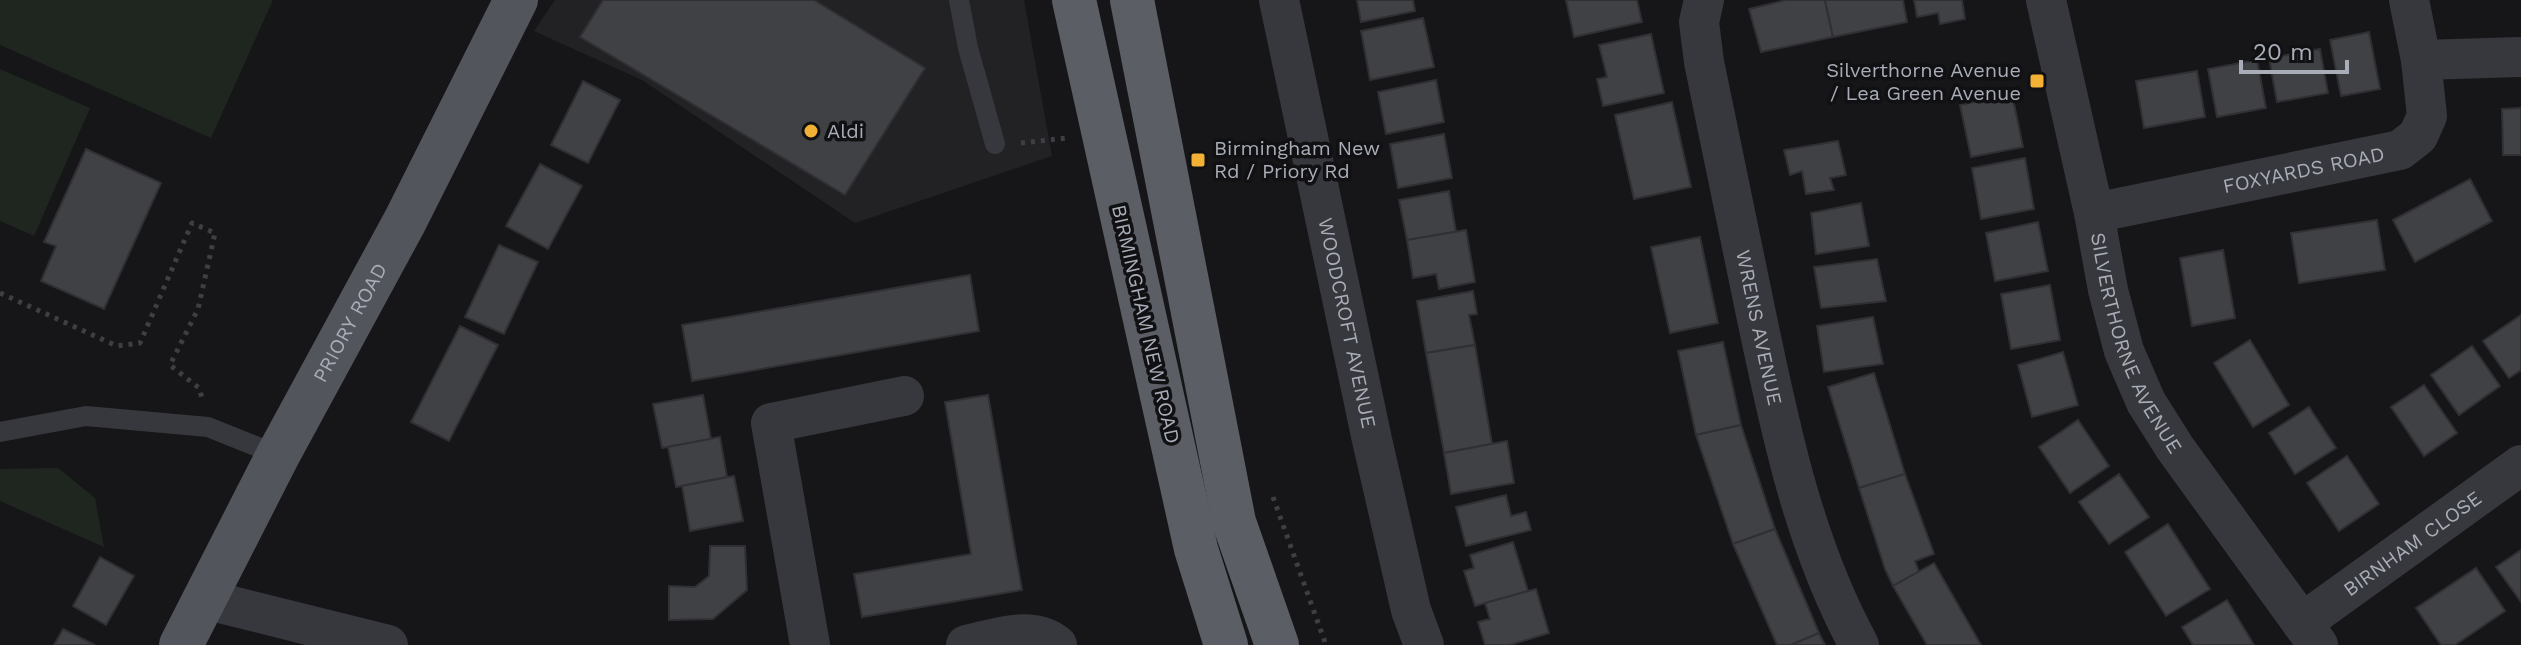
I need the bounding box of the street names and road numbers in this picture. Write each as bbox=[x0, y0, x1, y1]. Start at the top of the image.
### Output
street label: FOXYARDS ROAD bbox=[2221, 142, 2387, 198]
street label: BIRMINGHAM NEW ROAD bbox=[1107, 202, 1185, 446]
street label: WOODCROFT AVENUE bbox=[1313, 215, 1381, 430]
street label: SILVERTHORNE AVENUE bbox=[2086, 231, 2187, 458]
street label: WRENS AVENUE bbox=[1731, 248, 1787, 407]
street label: PRIORY ROAD bbox=[308, 259, 392, 386]
street label: BIRNHAM CLOSE bbox=[2339, 486, 2486, 601]

